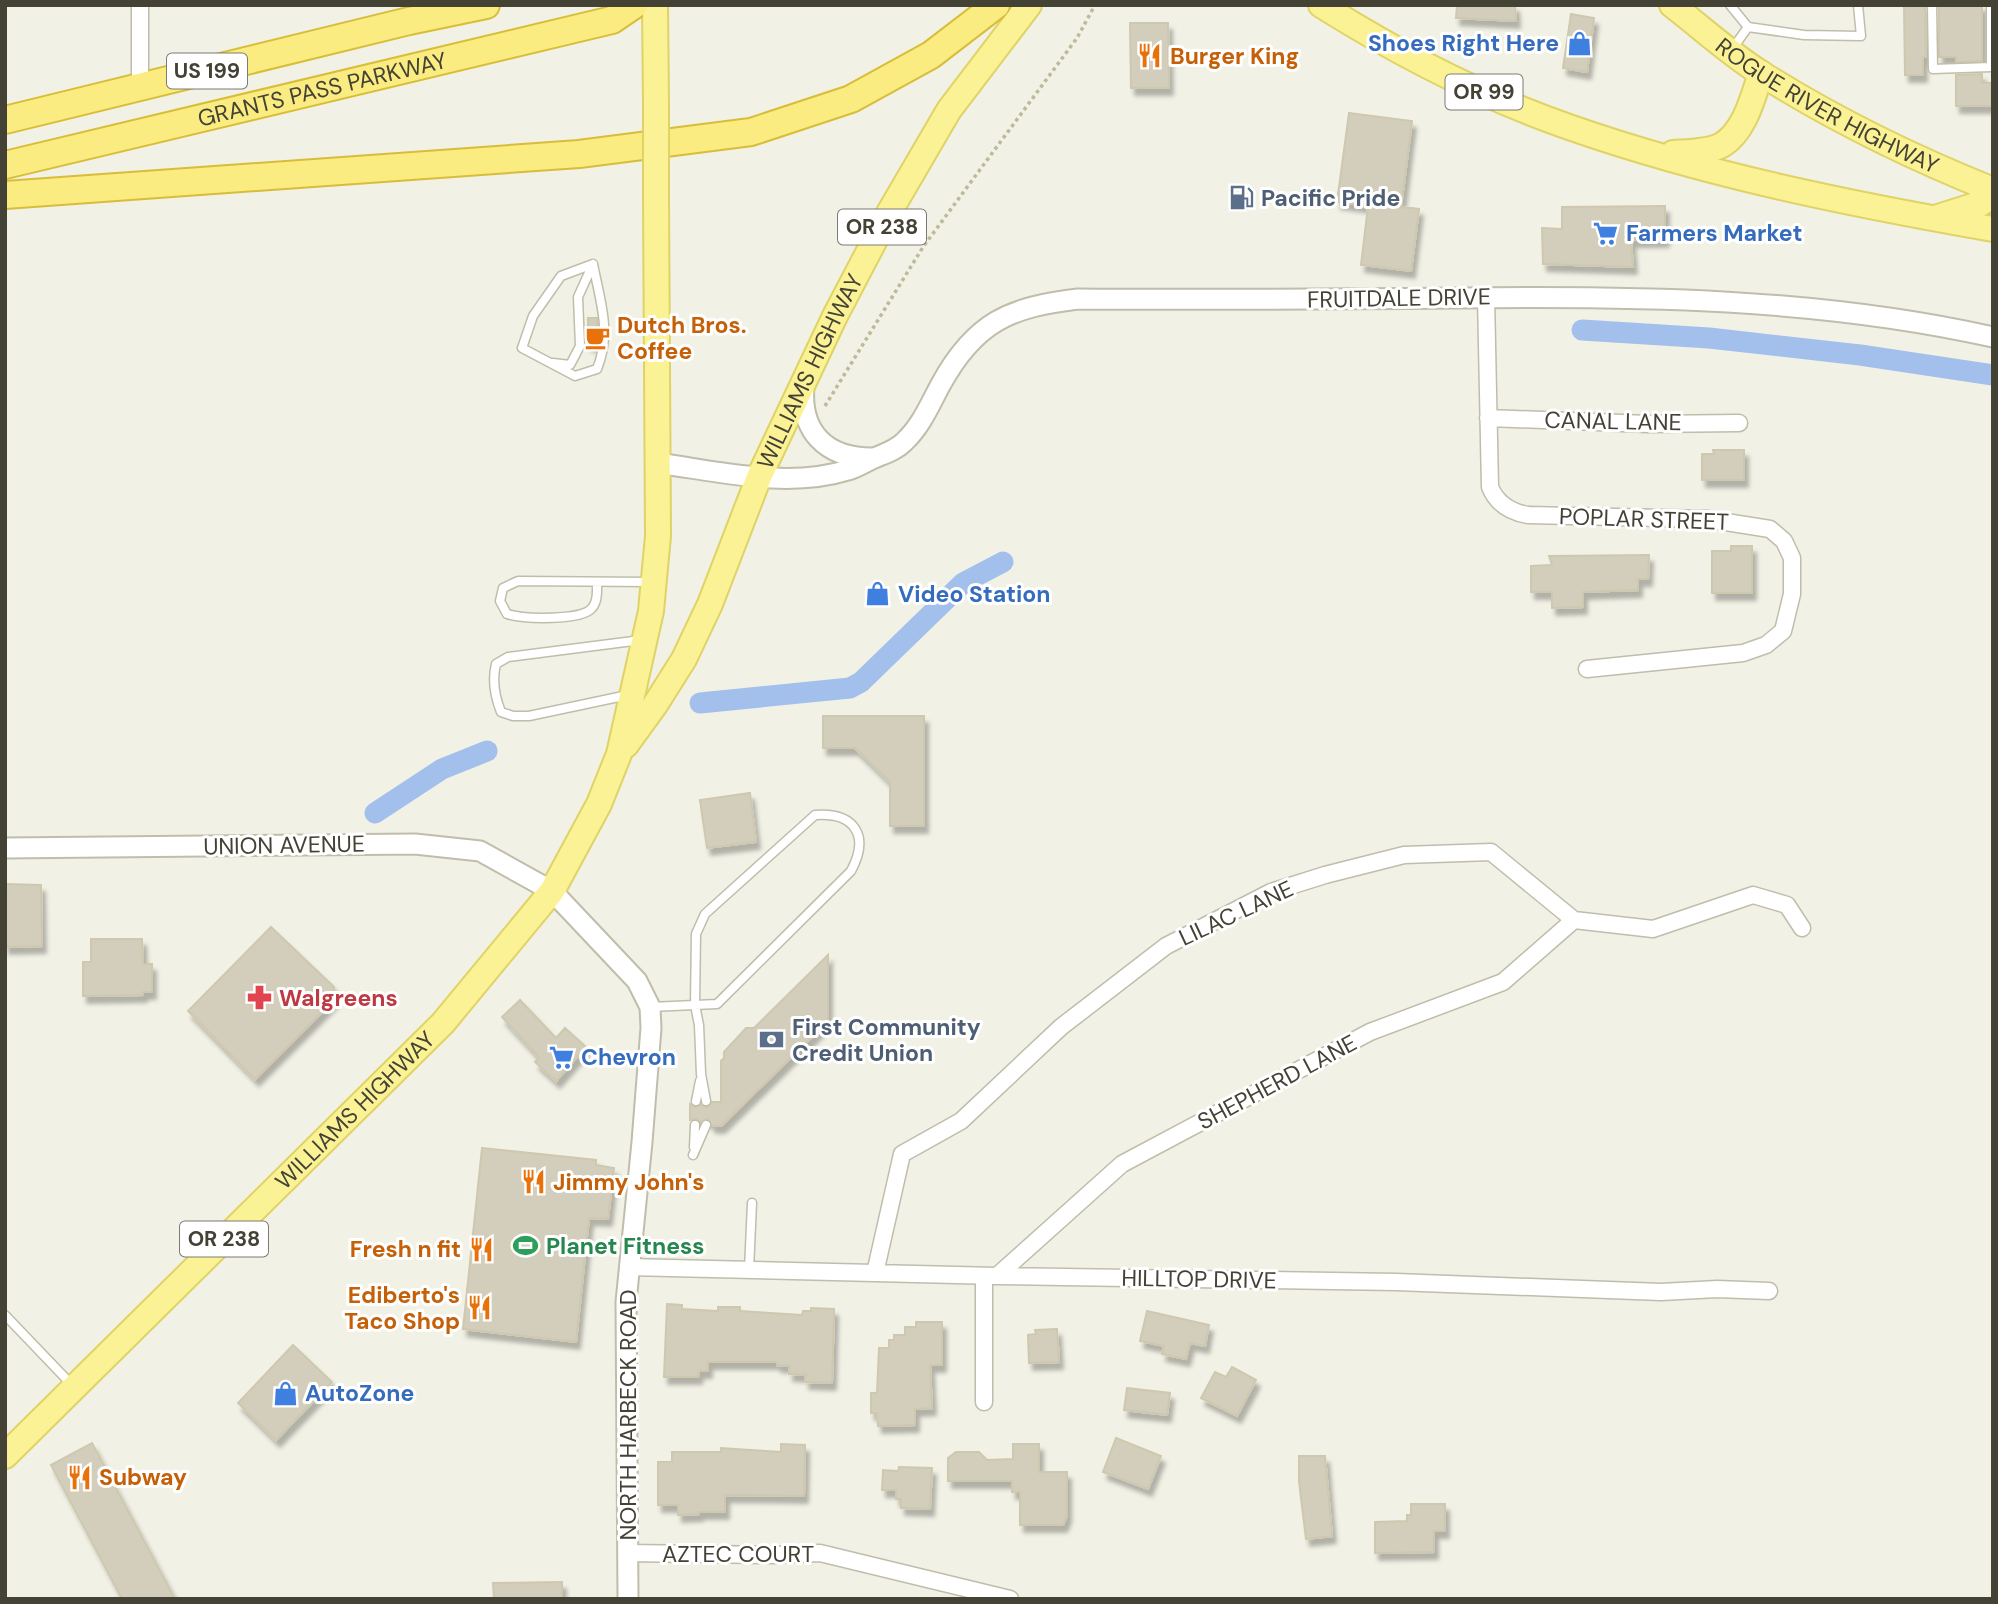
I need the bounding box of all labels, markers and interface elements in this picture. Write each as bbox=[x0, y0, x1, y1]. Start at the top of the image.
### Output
place label: Shoes Right Here bbox=[1368, 28, 1559, 58]
shop icon: Shoes Right Here bbox=[1565, 29, 1593, 57]
street label: ROGUE RIVER HIGHWAY bbox=[1709, 31, 1944, 180]
place label: Burger King bbox=[1170, 41, 1299, 71]
restaurant icon: Burger King bbox=[1136, 42, 1164, 70]
street label: GRANTS PASS PARKWAY bbox=[195, 45, 450, 133]
road number: US 199 bbox=[167, 54, 247, 88]
road number: OR 99 bbox=[1446, 74, 1522, 110]
place label: Pacific Pride bbox=[1261, 183, 1400, 213]
fuel station icon: Pacific Pride bbox=[1227, 184, 1255, 212]
road number: OR 238 bbox=[838, 210, 926, 244]
place label: Farmers Market bbox=[1626, 218, 1802, 248]
supermarket icon: Farmers Market bbox=[1592, 219, 1620, 247]
street label: WILLIAMS HIGHWAY bbox=[750, 268, 870, 474]
street label: FRUITDALE DRIVE bbox=[1307, 281, 1491, 315]
place label: Dutch Bros. Coffee bbox=[617, 310, 747, 366]
cafe icon: Dutch Bros. Coffee bbox=[583, 324, 611, 352]
street label: CANAL LANE bbox=[1544, 405, 1682, 437]
street label: POPLAR STREET bbox=[1558, 501, 1730, 537]
place label: Video Station bbox=[898, 579, 1051, 609]
shop icon: Video Station bbox=[864, 580, 892, 608]
street label: UNION AVENUE bbox=[203, 829, 365, 861]
street label: LILAC LANE bbox=[1174, 873, 1298, 953]
place label: Walgreens bbox=[279, 983, 398, 1013]
pharmacy icon: Walgreens bbox=[245, 984, 273, 1012]
place label: First Community Credit Union bbox=[792, 1012, 981, 1068]
street label: WILLIAMS HIGHWAY bbox=[269, 1025, 441, 1196]
bank icon: First Community Credit Union bbox=[758, 1026, 786, 1054]
street label: SHEPHERD LANE bbox=[1192, 1027, 1362, 1137]
place label: Chevron bbox=[581, 1042, 676, 1072]
supermarket icon: Chevron bbox=[547, 1043, 575, 1071]
place label: Jimmy John's bbox=[553, 1167, 704, 1197]
restaurant icon: Jimmy John's bbox=[519, 1168, 547, 1196]
road number: OR 238 bbox=[180, 1222, 268, 1256]
place label: Planet Fitness bbox=[546, 1231, 705, 1261]
sports icon: Planet Fitness bbox=[512, 1232, 540, 1260]
place label: Fresh n fit bbox=[350, 1234, 461, 1264]
restaurant icon: Fresh n fit bbox=[467, 1235, 495, 1263]
street label: HILLTOP DRIVE bbox=[1121, 1263, 1277, 1295]
place label: Ediberto's Taco Shop bbox=[344, 1280, 460, 1336]
street label: NORTH HARBECK ROAD bbox=[613, 1290, 643, 1540]
restaurant icon: Ediberto's Taco Shop bbox=[466, 1294, 494, 1322]
place label: AutoZone bbox=[305, 1378, 414, 1408]
shop icon: AutoZone bbox=[271, 1379, 299, 1407]
place label: Subway bbox=[99, 1462, 187, 1492]
restaurant icon: Subway bbox=[65, 1463, 93, 1491]
street label: AZTEC COURT bbox=[662, 1539, 814, 1569]

